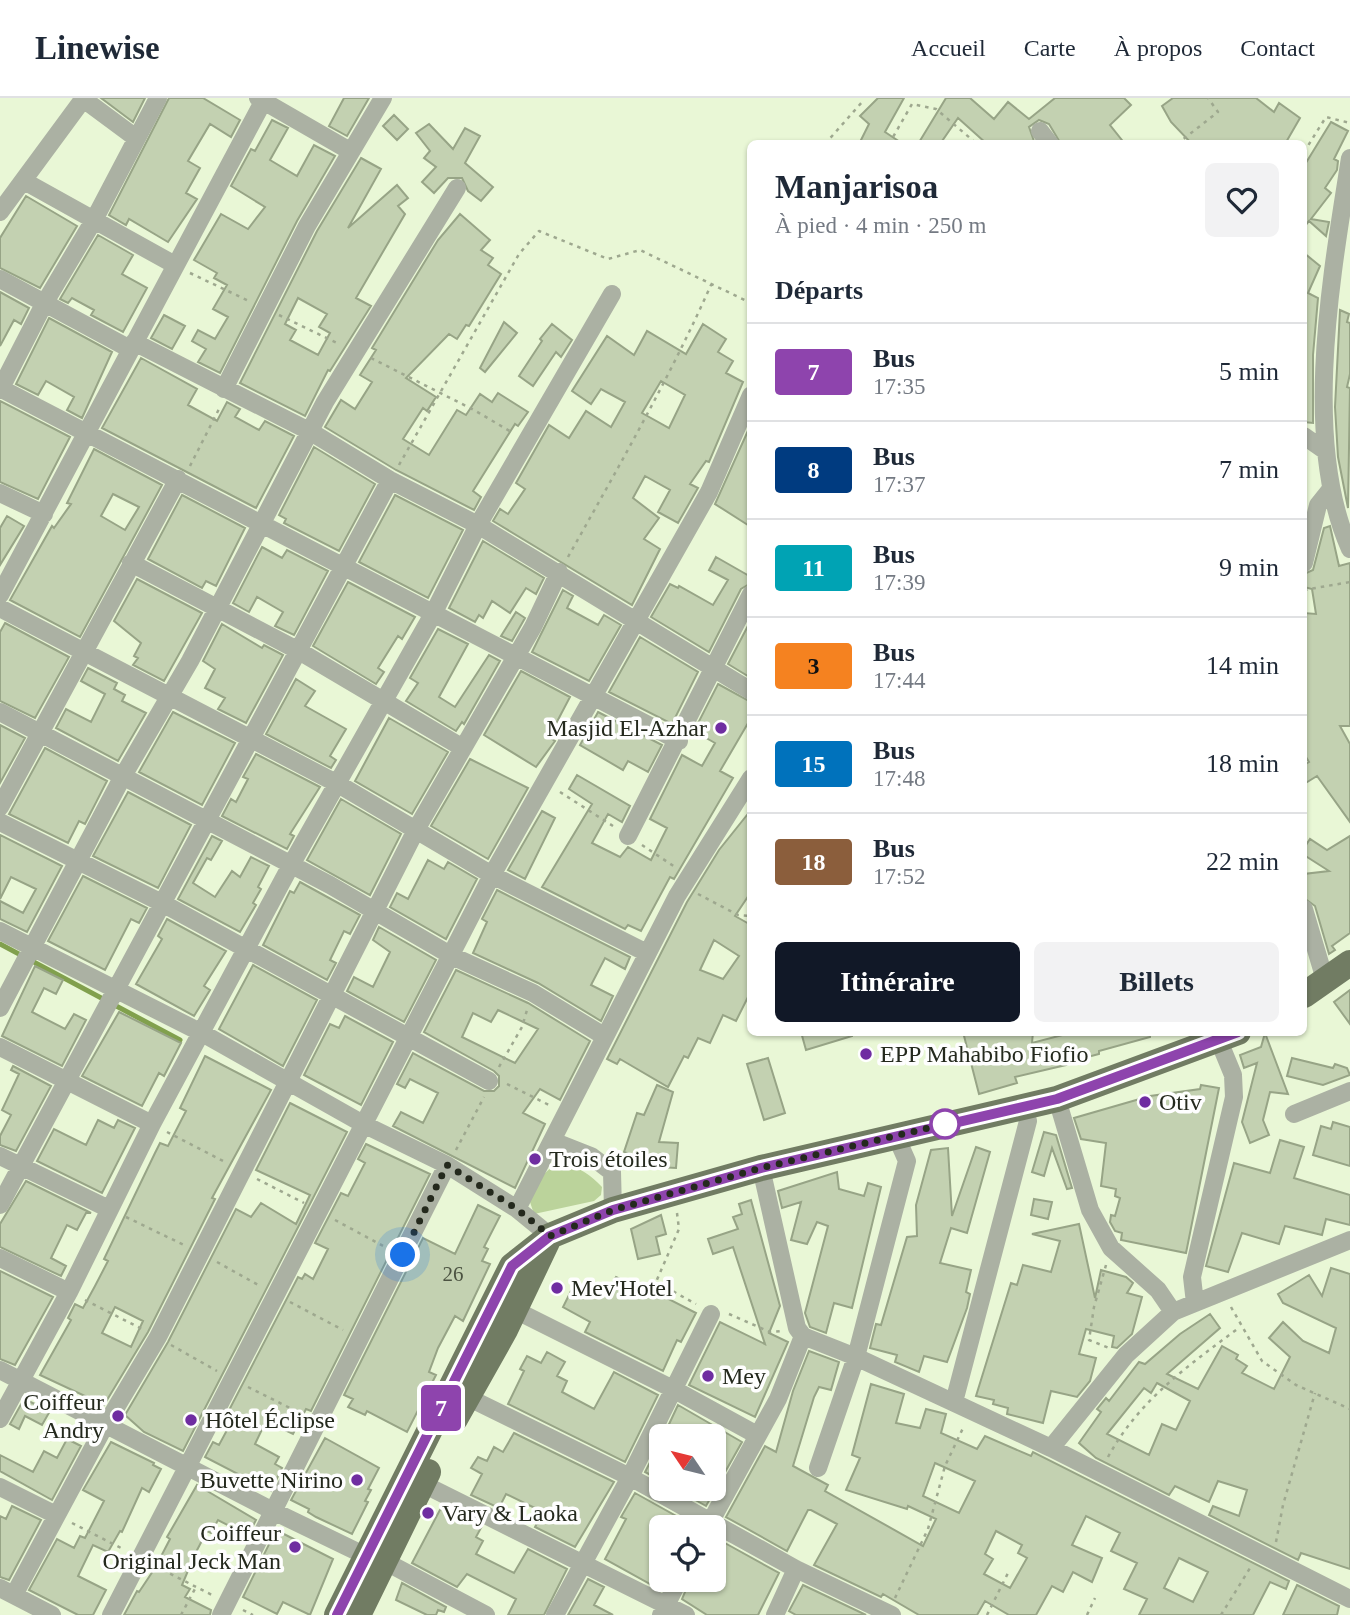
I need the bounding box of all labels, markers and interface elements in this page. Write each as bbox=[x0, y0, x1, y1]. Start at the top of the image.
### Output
text: Linewise bbox=[35, 30, 160, 66]
text: Accueil bbox=[911, 35, 986, 61]
text: Carte bbox=[1024, 35, 1076, 61]
text: À propos bbox=[1114, 35, 1202, 61]
text: Contact bbox=[1240, 35, 1315, 61]
button: heart bbox=[1205, 163, 1279, 237]
text: Manjarisoa bbox=[775, 169, 938, 205]
text: À pied · 4 min · 250 m bbox=[775, 213, 986, 238]
text: Départs bbox=[775, 276, 863, 305]
text: Bus bbox=[873, 344, 915, 373]
text: 5 min bbox=[1219, 357, 1279, 386]
text: 7 bbox=[808, 359, 820, 385]
text: 17:35 bbox=[873, 374, 925, 399]
text: Bus bbox=[873, 442, 915, 471]
text: 7 min bbox=[1219, 455, 1279, 484]
text: 8 bbox=[808, 457, 820, 483]
text: 17:37 bbox=[873, 472, 925, 497]
text: Bus bbox=[873, 540, 915, 569]
text: 9 min bbox=[1219, 553, 1279, 582]
text: 11 bbox=[802, 555, 825, 581]
text: 17:39 bbox=[873, 570, 925, 595]
text: Bus bbox=[873, 638, 915, 667]
text: 14 min bbox=[1206, 651, 1279, 680]
text: 3 bbox=[808, 653, 820, 679]
text: 17:44 bbox=[873, 668, 925, 693]
place label: Masjid El-Azhar bbox=[546, 715, 707, 741]
marker: Masjid El-Azhar bbox=[713, 720, 729, 736]
text: Bus bbox=[873, 736, 915, 765]
text: 18 min bbox=[1206, 749, 1279, 778]
text: 15 bbox=[802, 751, 826, 777]
text: 17:48 bbox=[873, 766, 925, 791]
text: Bus bbox=[873, 834, 915, 863]
text: 22 min bbox=[1206, 847, 1279, 876]
text: 18 bbox=[802, 849, 826, 875]
text: 17:52 bbox=[873, 864, 925, 889]
button: Itinéraire bbox=[775, 942, 1020, 1022]
button: Billets bbox=[1034, 942, 1279, 1022]
place label: EPP Mahabibo Fiofio bbox=[880, 1041, 1088, 1067]
marker: EPP Mahabibo Fiofio bbox=[858, 1046, 874, 1062]
place label: Otiv bbox=[1159, 1089, 1202, 1115]
marker: Otiv bbox=[1137, 1094, 1153, 1110]
unlabelled marker bbox=[930, 1109, 960, 1139]
place label: Trois étoiles bbox=[549, 1146, 667, 1172]
marker: Trois étoiles bbox=[527, 1151, 543, 1167]
your location bbox=[385, 1237, 420, 1272]
house number: 26 bbox=[443, 1262, 464, 1286]
place label: Mev'Hotel bbox=[571, 1275, 673, 1301]
marker: Mev'Hotel bbox=[549, 1280, 565, 1296]
place label: Mey bbox=[722, 1363, 766, 1389]
marker: Mey bbox=[700, 1368, 716, 1384]
line badge: 7 bbox=[418, 1385, 464, 1431]
place label: Coiffeur Andry bbox=[23, 1389, 104, 1443]
text: 7 bbox=[435, 1395, 447, 1421]
place label: Hôtel Éclipse bbox=[205, 1407, 335, 1433]
marker: Coiffeur Andry bbox=[110, 1408, 126, 1424]
marker: Hôtel Éclipse bbox=[183, 1412, 199, 1428]
north arrow bbox=[649, 1424, 726, 1502]
map controls bbox=[649, 1424, 726, 1592]
place label: Buvette Nirino bbox=[200, 1467, 343, 1493]
marker: Buvette Nirino bbox=[349, 1472, 365, 1488]
place label: Vary & Laoka bbox=[442, 1500, 578, 1526]
marker: Vary & Laoka bbox=[420, 1505, 436, 1521]
button: locate bbox=[649, 1515, 726, 1592]
place label: Coiffeur Original Jeck Man bbox=[102, 1520, 281, 1574]
marker: Coiffeur Original Jeck Man bbox=[287, 1539, 303, 1555]

